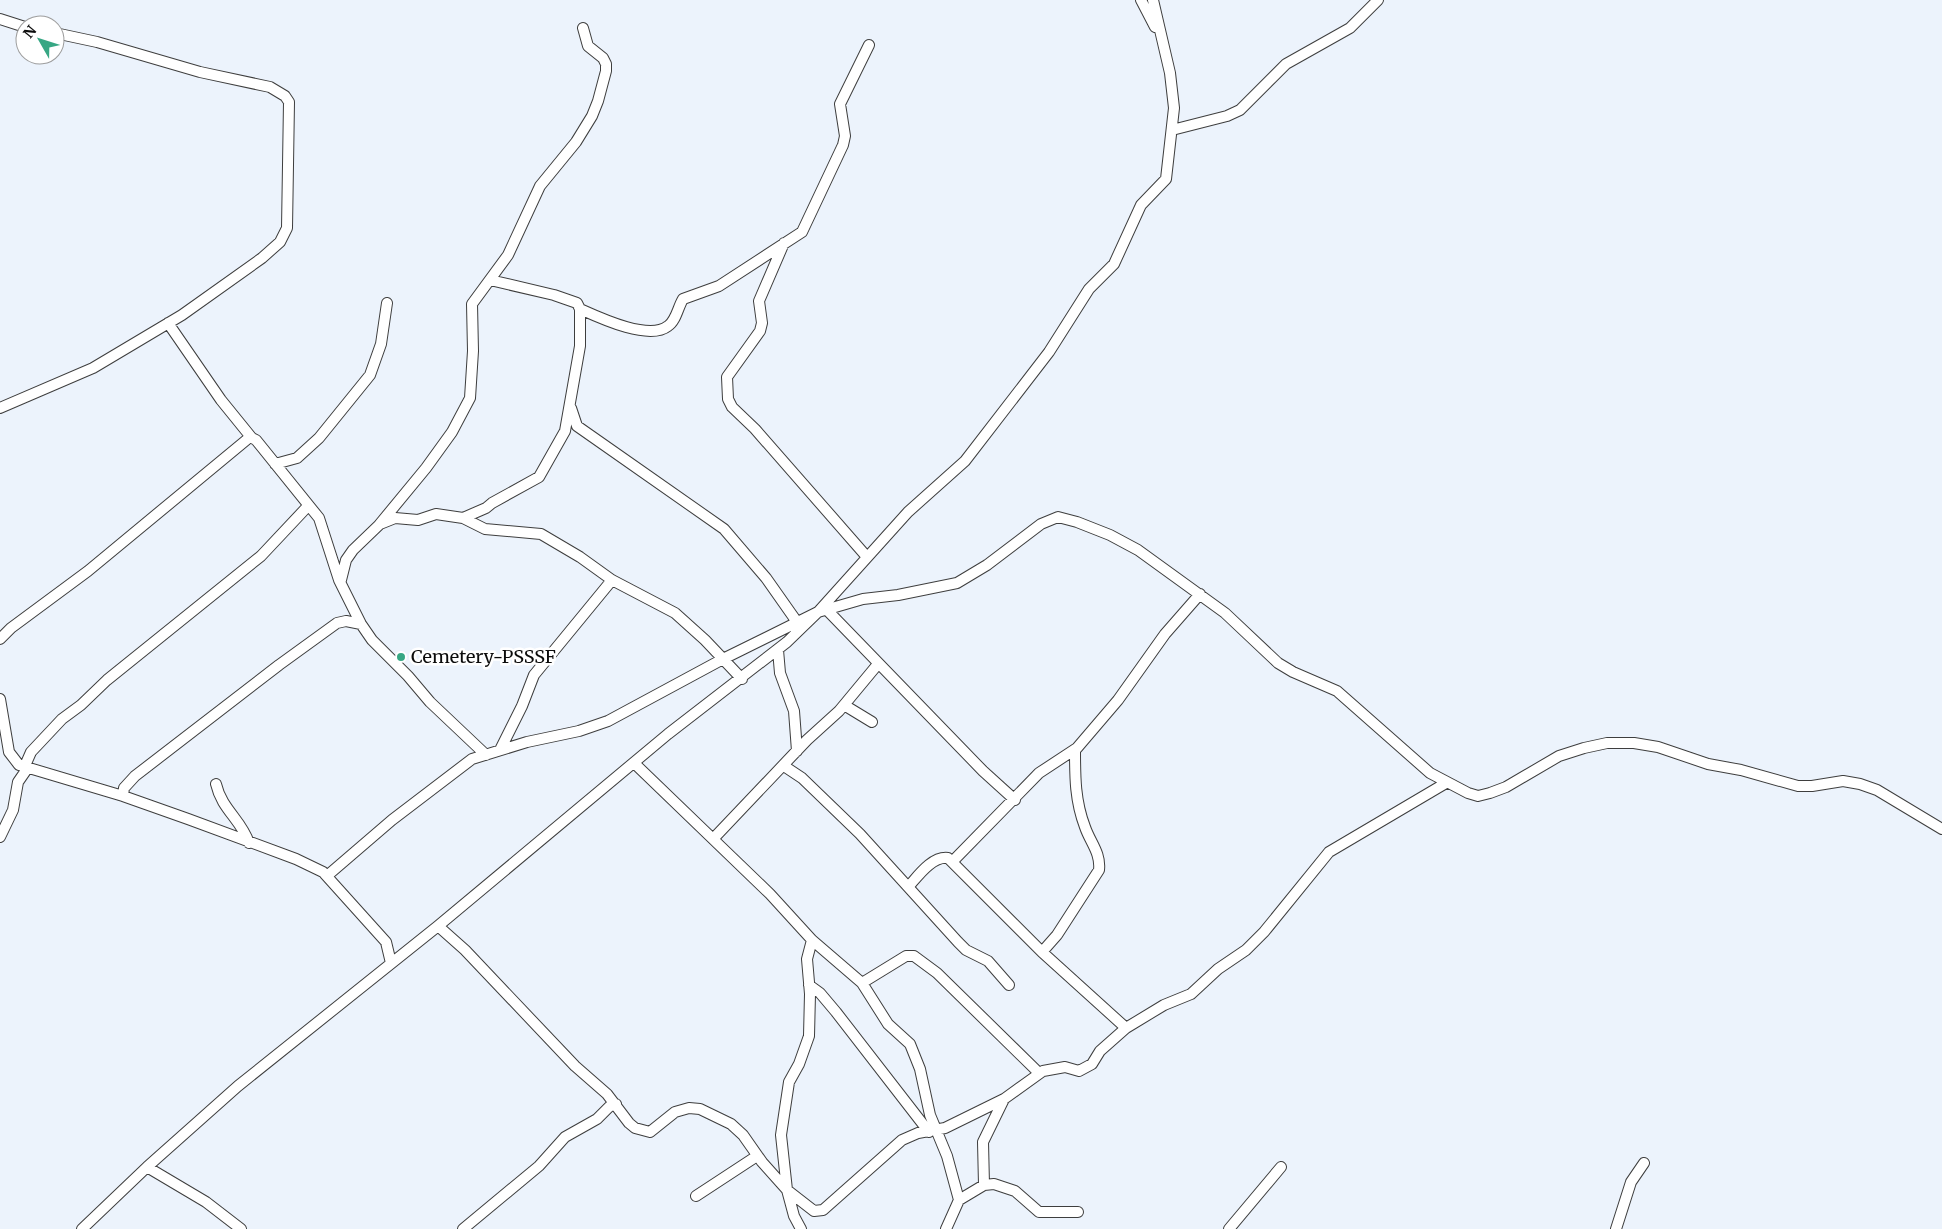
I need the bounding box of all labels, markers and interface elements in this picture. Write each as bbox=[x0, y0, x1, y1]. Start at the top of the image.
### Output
north arrow bbox=[15, 15, 65, 65]
text: N bbox=[19, 22, 40, 42]
place label: Cemetery-PSSSF bbox=[411, 645, 556, 668]
marker: Cemetery-PSSSF bbox=[395, 651, 407, 663]

